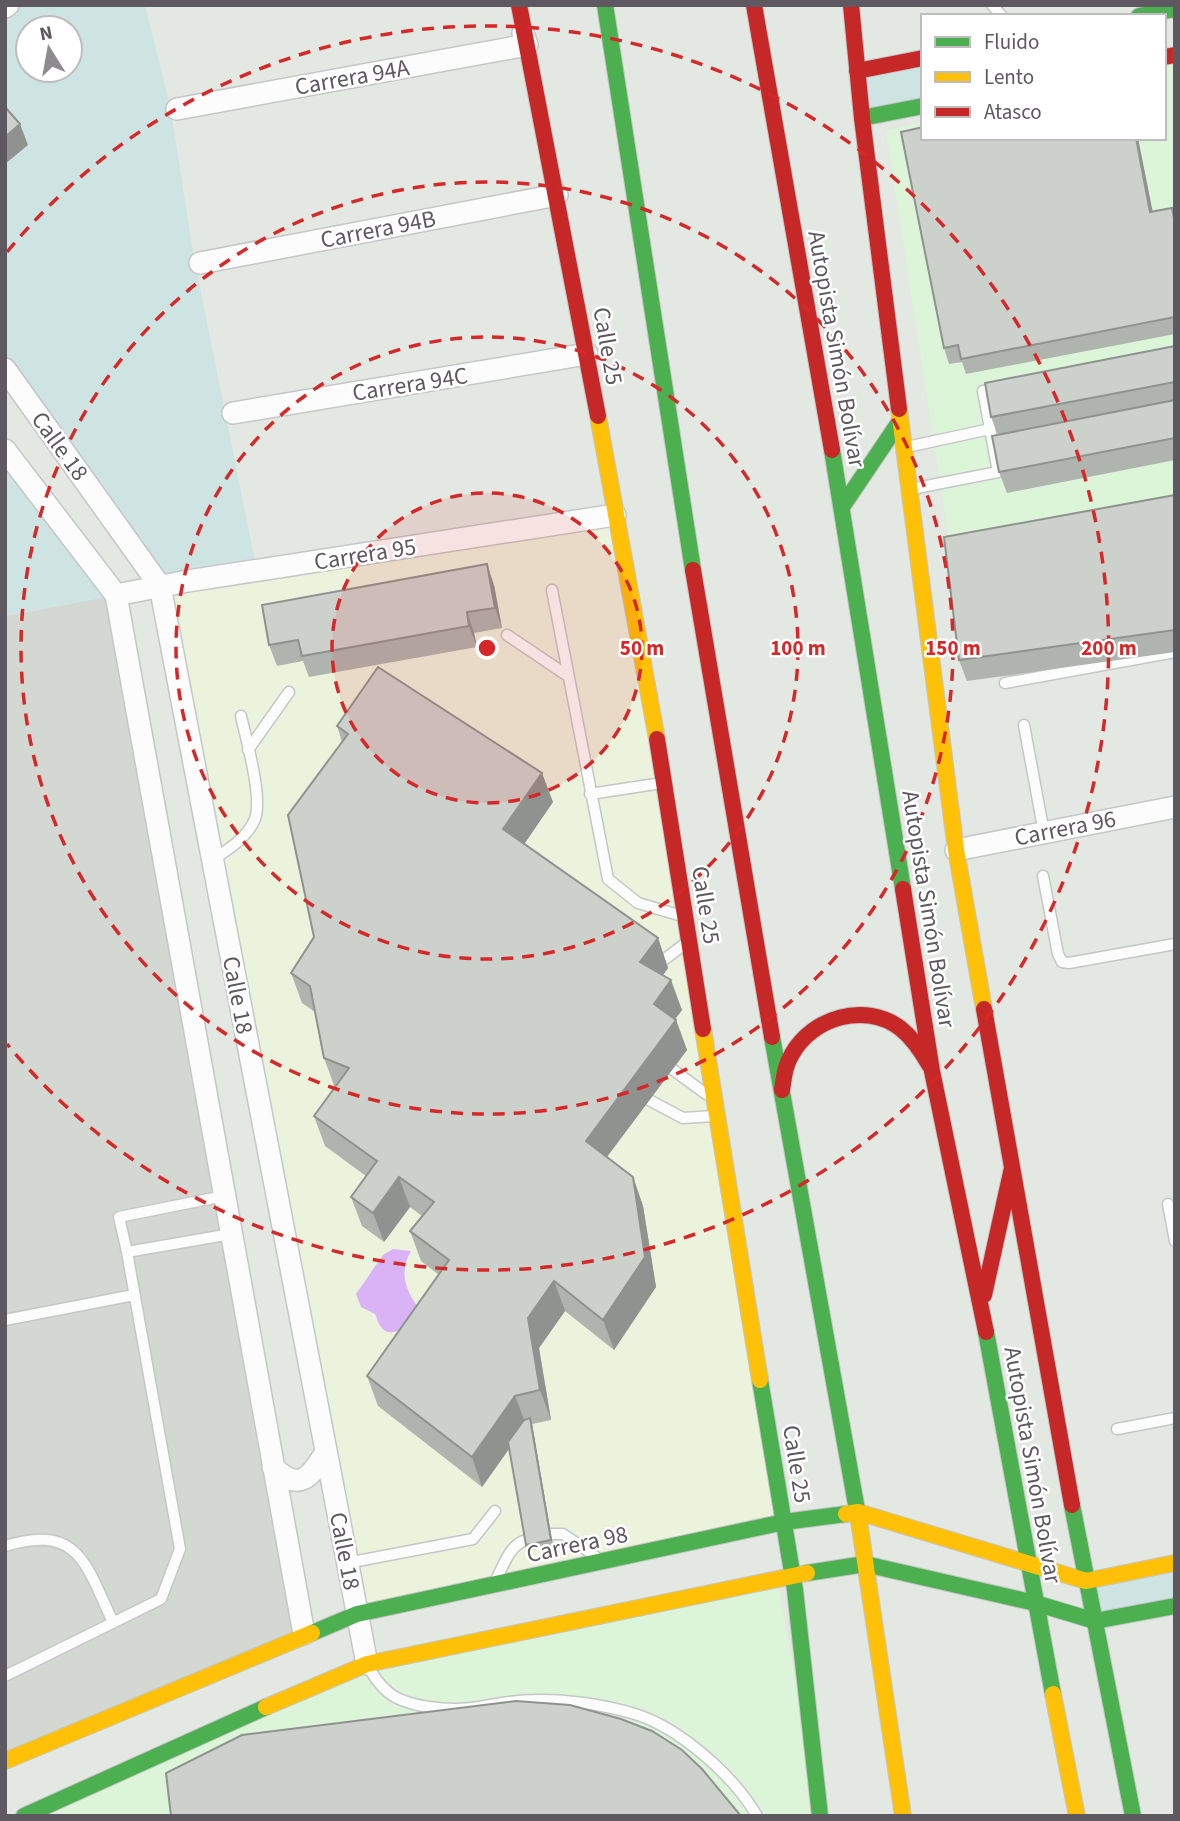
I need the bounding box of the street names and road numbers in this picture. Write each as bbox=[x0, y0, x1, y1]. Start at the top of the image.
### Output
street label: Carrera 94A bbox=[292, 50, 412, 105]
street label: Carrera 94B bbox=[317, 201, 439, 258]
street label: Autopista Simón Bolívar bbox=[798, 228, 875, 471]
street label: Calle 25 bbox=[583, 304, 632, 388]
street label: Carrera 94C bbox=[350, 358, 470, 411]
street label: Calle 18 bbox=[22, 404, 97, 488]
street label: Carrera 95 bbox=[312, 529, 419, 580]
street label: Autopista Simón Bolívar bbox=[892, 788, 965, 1031]
street label: Carrera 96 bbox=[1011, 802, 1119, 855]
street label: Calle 25 bbox=[682, 864, 729, 947]
street label: Calle 18 bbox=[213, 953, 262, 1037]
street label: Autopista Simón Bolívar bbox=[994, 1344, 1071, 1587]
street label: Calle 25 bbox=[773, 1423, 820, 1506]
street label: Calle 18 bbox=[320, 1509, 369, 1593]
street label: Carrera 98 bbox=[523, 1517, 631, 1572]

